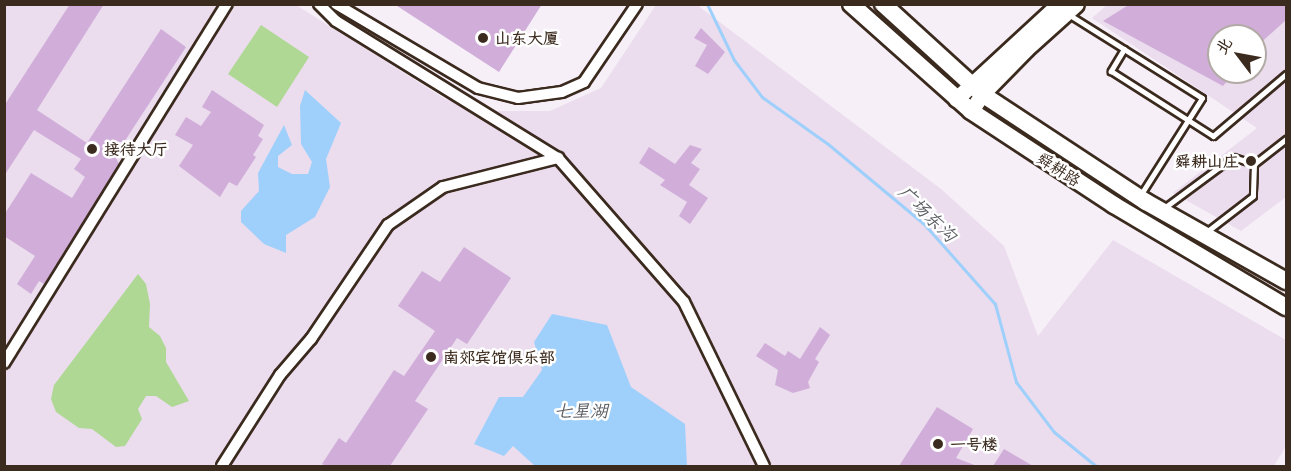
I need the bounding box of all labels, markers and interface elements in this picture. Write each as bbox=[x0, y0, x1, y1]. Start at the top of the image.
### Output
north arrow bbox=[1207, 24, 1267, 84]
place label: 山东大厦 bbox=[495, 28, 559, 48]
marker: 山东大厦 bbox=[476, 31, 490, 45]
text: 北 bbox=[1210, 33, 1237, 58]
place label: 接待大厅 bbox=[104, 139, 168, 159]
marker: 接待大厅 bbox=[85, 142, 99, 156]
street label: 舜耕路 bbox=[1034, 148, 1084, 190]
place label: 舜耕山庄 bbox=[1175, 151, 1239, 171]
marker: 舜耕山庄 bbox=[1244, 154, 1258, 168]
water label: 广场东沟 bbox=[894, 181, 960, 247]
place label: 南郊宾馆俱乐部 bbox=[443, 347, 555, 367]
marker: 南郊宾馆俱乐部 bbox=[424, 350, 438, 364]
water label: 七星湖 bbox=[554, 400, 608, 422]
place label: 一号楼 bbox=[950, 434, 998, 454]
marker: 一号楼 bbox=[931, 437, 945, 451]

